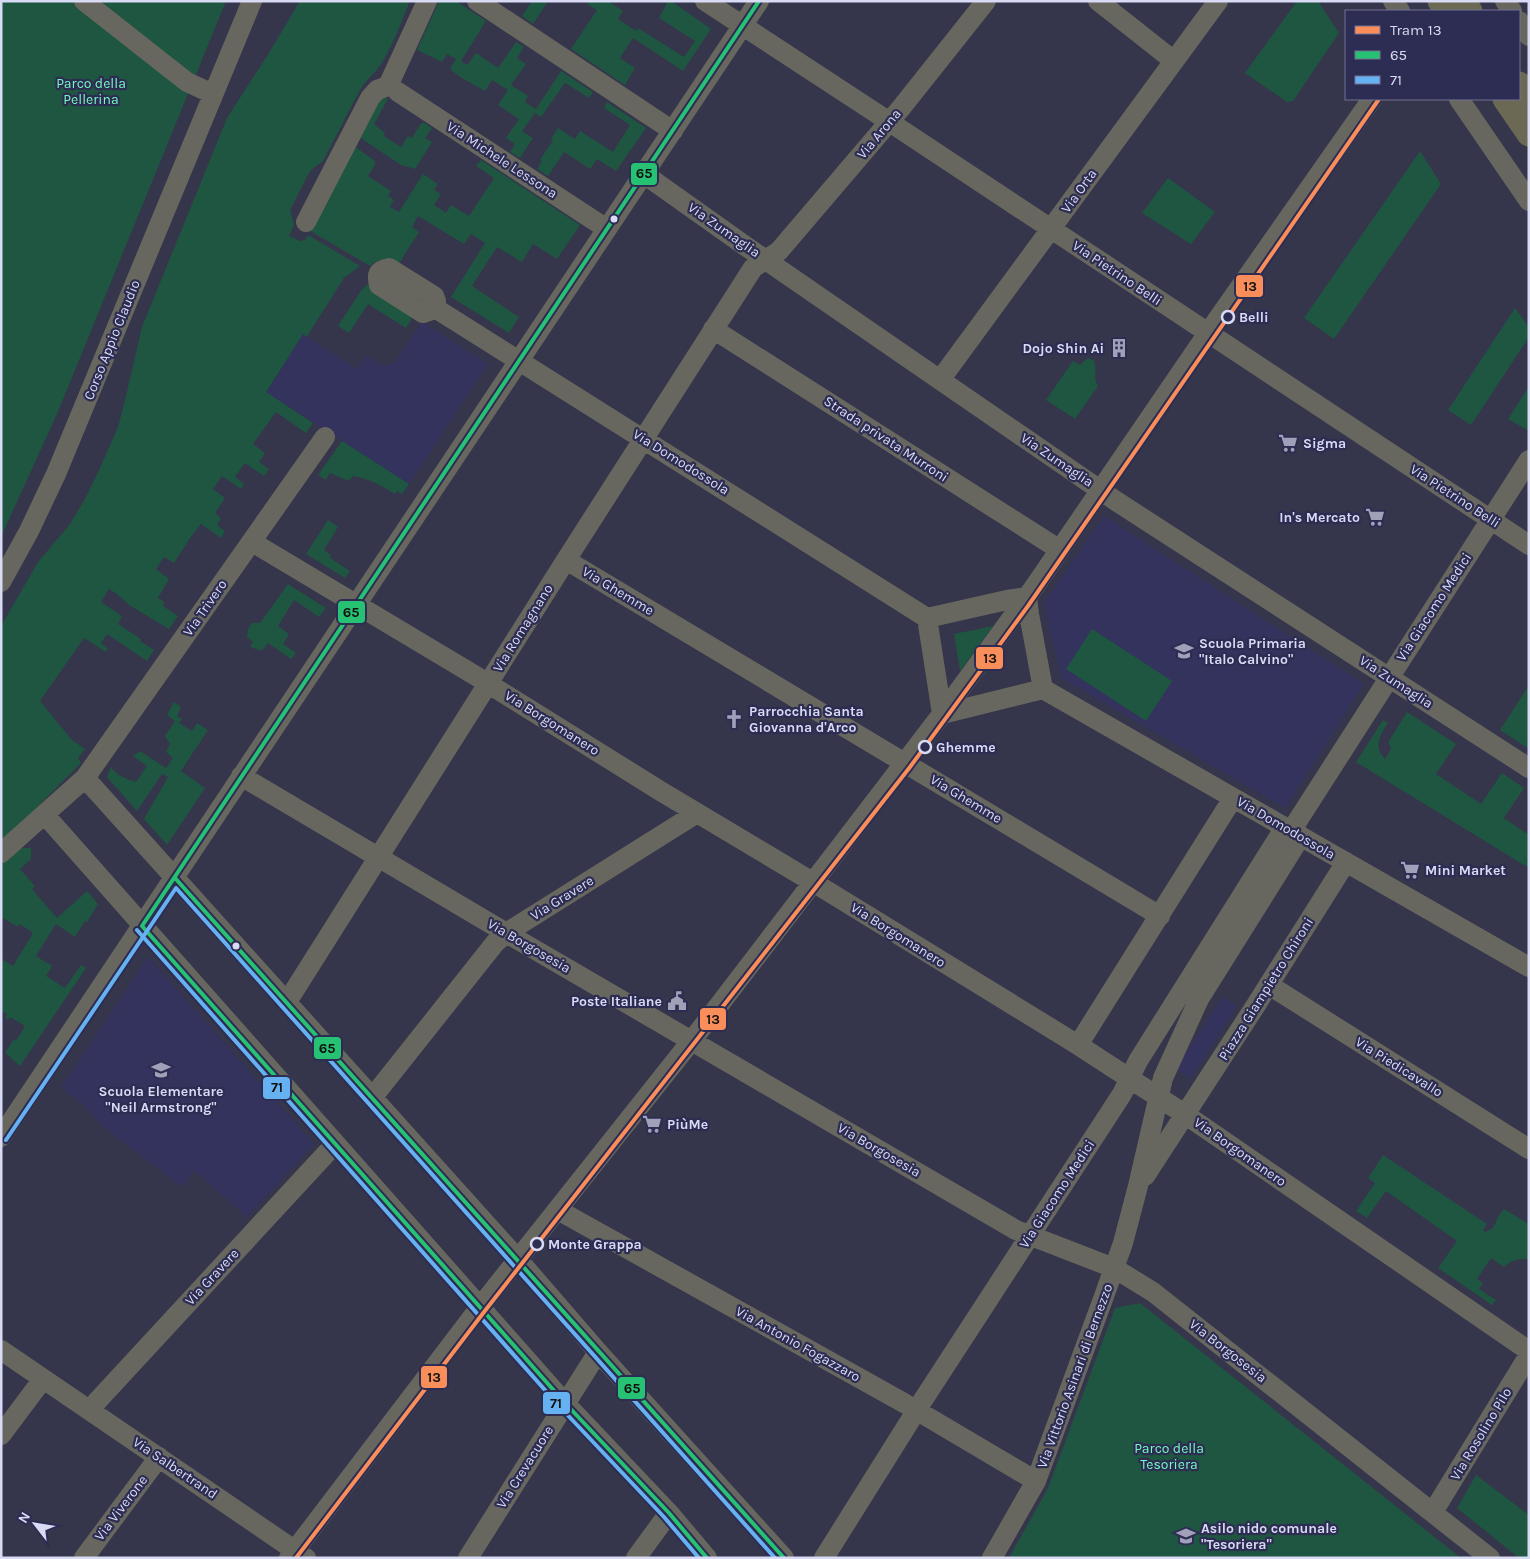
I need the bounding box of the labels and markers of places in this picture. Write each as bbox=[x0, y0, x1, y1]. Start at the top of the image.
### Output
unlabelled marker bbox=[609, 214, 619, 224]
place label: Belli bbox=[1239, 309, 1269, 326]
marker: Belli bbox=[1221, 310, 1235, 324]
building icon: Dojo Shin Ai bbox=[1108, 337, 1130, 359]
place label: Dojo Shin Ai bbox=[1022, 340, 1104, 357]
supermarket icon: Sigma bbox=[1277, 432, 1299, 454]
place label: Sigma bbox=[1303, 435, 1346, 452]
supermarket icon: In's Mercato bbox=[1364, 506, 1386, 528]
place label: In's Mercato bbox=[1279, 509, 1360, 526]
place label: Scuola Primaria "Italo Calvino" bbox=[1199, 635, 1306, 668]
school or university icon: Scuola Primaria "Italo Calvino" bbox=[1173, 640, 1195, 662]
place label: Parrocchia Santa Giovanna d'Arco bbox=[749, 703, 864, 736]
church icon: Parrocchia Santa Giovanna d'Arco bbox=[723, 708, 745, 730]
place label: Ghemme bbox=[936, 739, 996, 756]
marker: Ghemme bbox=[918, 740, 932, 754]
supermarket icon: Mini Market bbox=[1399, 859, 1421, 881]
place label: Mini Market bbox=[1425, 862, 1506, 879]
unlabelled marker bbox=[231, 941, 241, 951]
public building icon: Poste Italiane bbox=[666, 990, 688, 1012]
place label: Poste Italiane bbox=[571, 993, 662, 1010]
school or university icon: Scuola Elementare "Neil Armstrong" bbox=[150, 1059, 172, 1081]
place label: Scuola Elementare "Neil Armstrong" bbox=[99, 1083, 224, 1116]
supermarket icon: PiùMe bbox=[641, 1113, 663, 1135]
place label: PiùMe bbox=[667, 1116, 708, 1133]
place label: Monte Grappa bbox=[548, 1236, 642, 1253]
marker: Monte Grappa bbox=[530, 1237, 544, 1251]
place label: Asilo nido comunale "Tesoriera" bbox=[1201, 1520, 1337, 1553]
school or university icon: Asilo nido comunale "Tesoriera" bbox=[1175, 1525, 1197, 1547]

